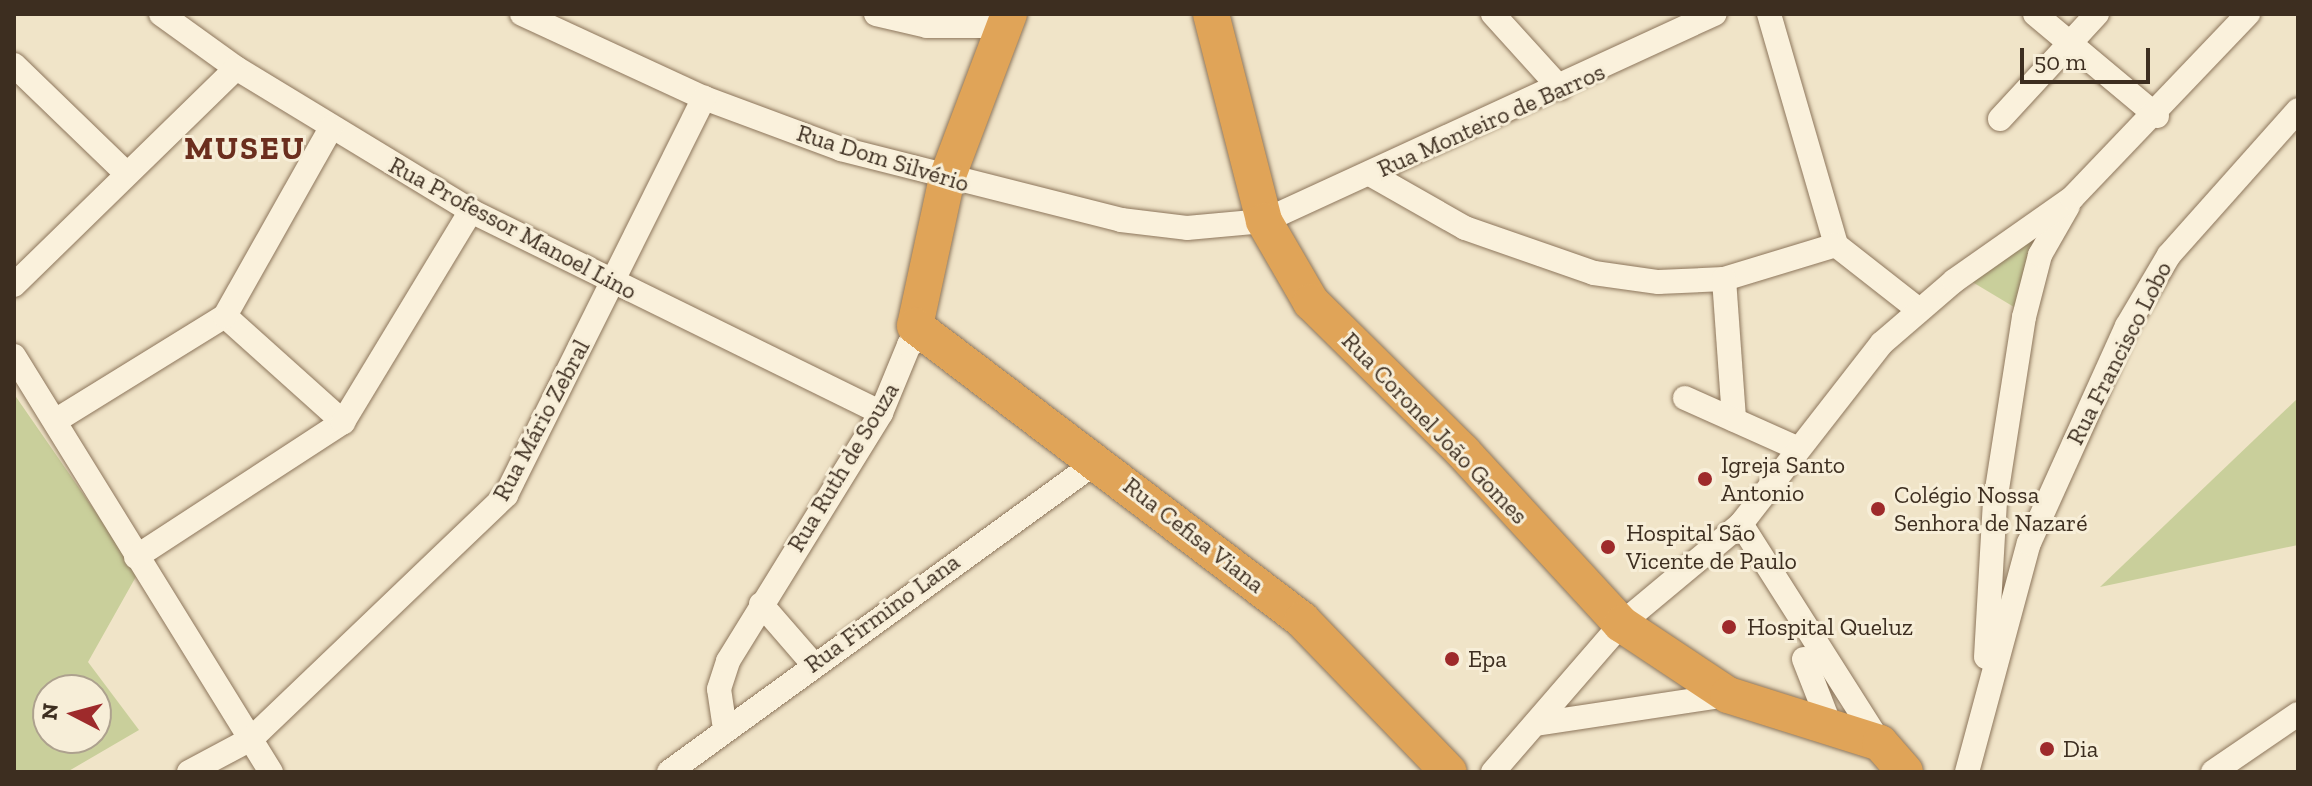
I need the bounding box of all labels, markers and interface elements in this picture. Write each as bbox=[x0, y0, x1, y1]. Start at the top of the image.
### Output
scale bar bbox=[2024, 32, 2154, 82]
text: 50 m bbox=[2034, 47, 2086, 76]
street label: Rua Monteiro de Barros bbox=[1373, 57, 1609, 183]
street label: Rua Dom Silvério bbox=[793, 118, 973, 198]
district label: MUSEU bbox=[184, 129, 306, 167]
street label: Rua Professor Manoel Lino bbox=[384, 150, 642, 306]
street label: Rua Francisco Lobo bbox=[2060, 257, 2178, 449]
street label: Rua Coronel João Gomes bbox=[1336, 326, 1534, 530]
street label: Rua Mário Zebral bbox=[486, 334, 596, 506]
street label: Rua Ruth de Souza bbox=[781, 377, 905, 557]
place label: Igreja Santo Antonio bbox=[1721, 451, 1845, 507]
marker: Igreja Santo Antonio bbox=[1696, 470, 1714, 488]
street label: Rua Cefisa Viana bbox=[1117, 471, 1271, 599]
place label: Colégio Nossa Senhora de Nazaré bbox=[1894, 481, 2087, 537]
marker: Colégio Nossa Senhora de Nazaré bbox=[1869, 500, 1887, 518]
place label: Hospital São Vicente de Paulo bbox=[1626, 519, 1797, 575]
marker: Hospital São Vicente de Paulo bbox=[1597, 536, 1619, 558]
street label: Rua Firmino Lana bbox=[799, 547, 965, 679]
place label: Hospital Queluz bbox=[1747, 613, 1913, 641]
marker: Hospital Queluz bbox=[1718, 616, 1740, 638]
place label: Epa bbox=[1468, 645, 1507, 673]
marker: Epa bbox=[1443, 650, 1461, 668]
north arrow bbox=[32, 674, 112, 754]
text: N bbox=[35, 702, 64, 721]
place label: Dia bbox=[2063, 735, 2098, 763]
marker: Dia bbox=[2038, 740, 2056, 758]

